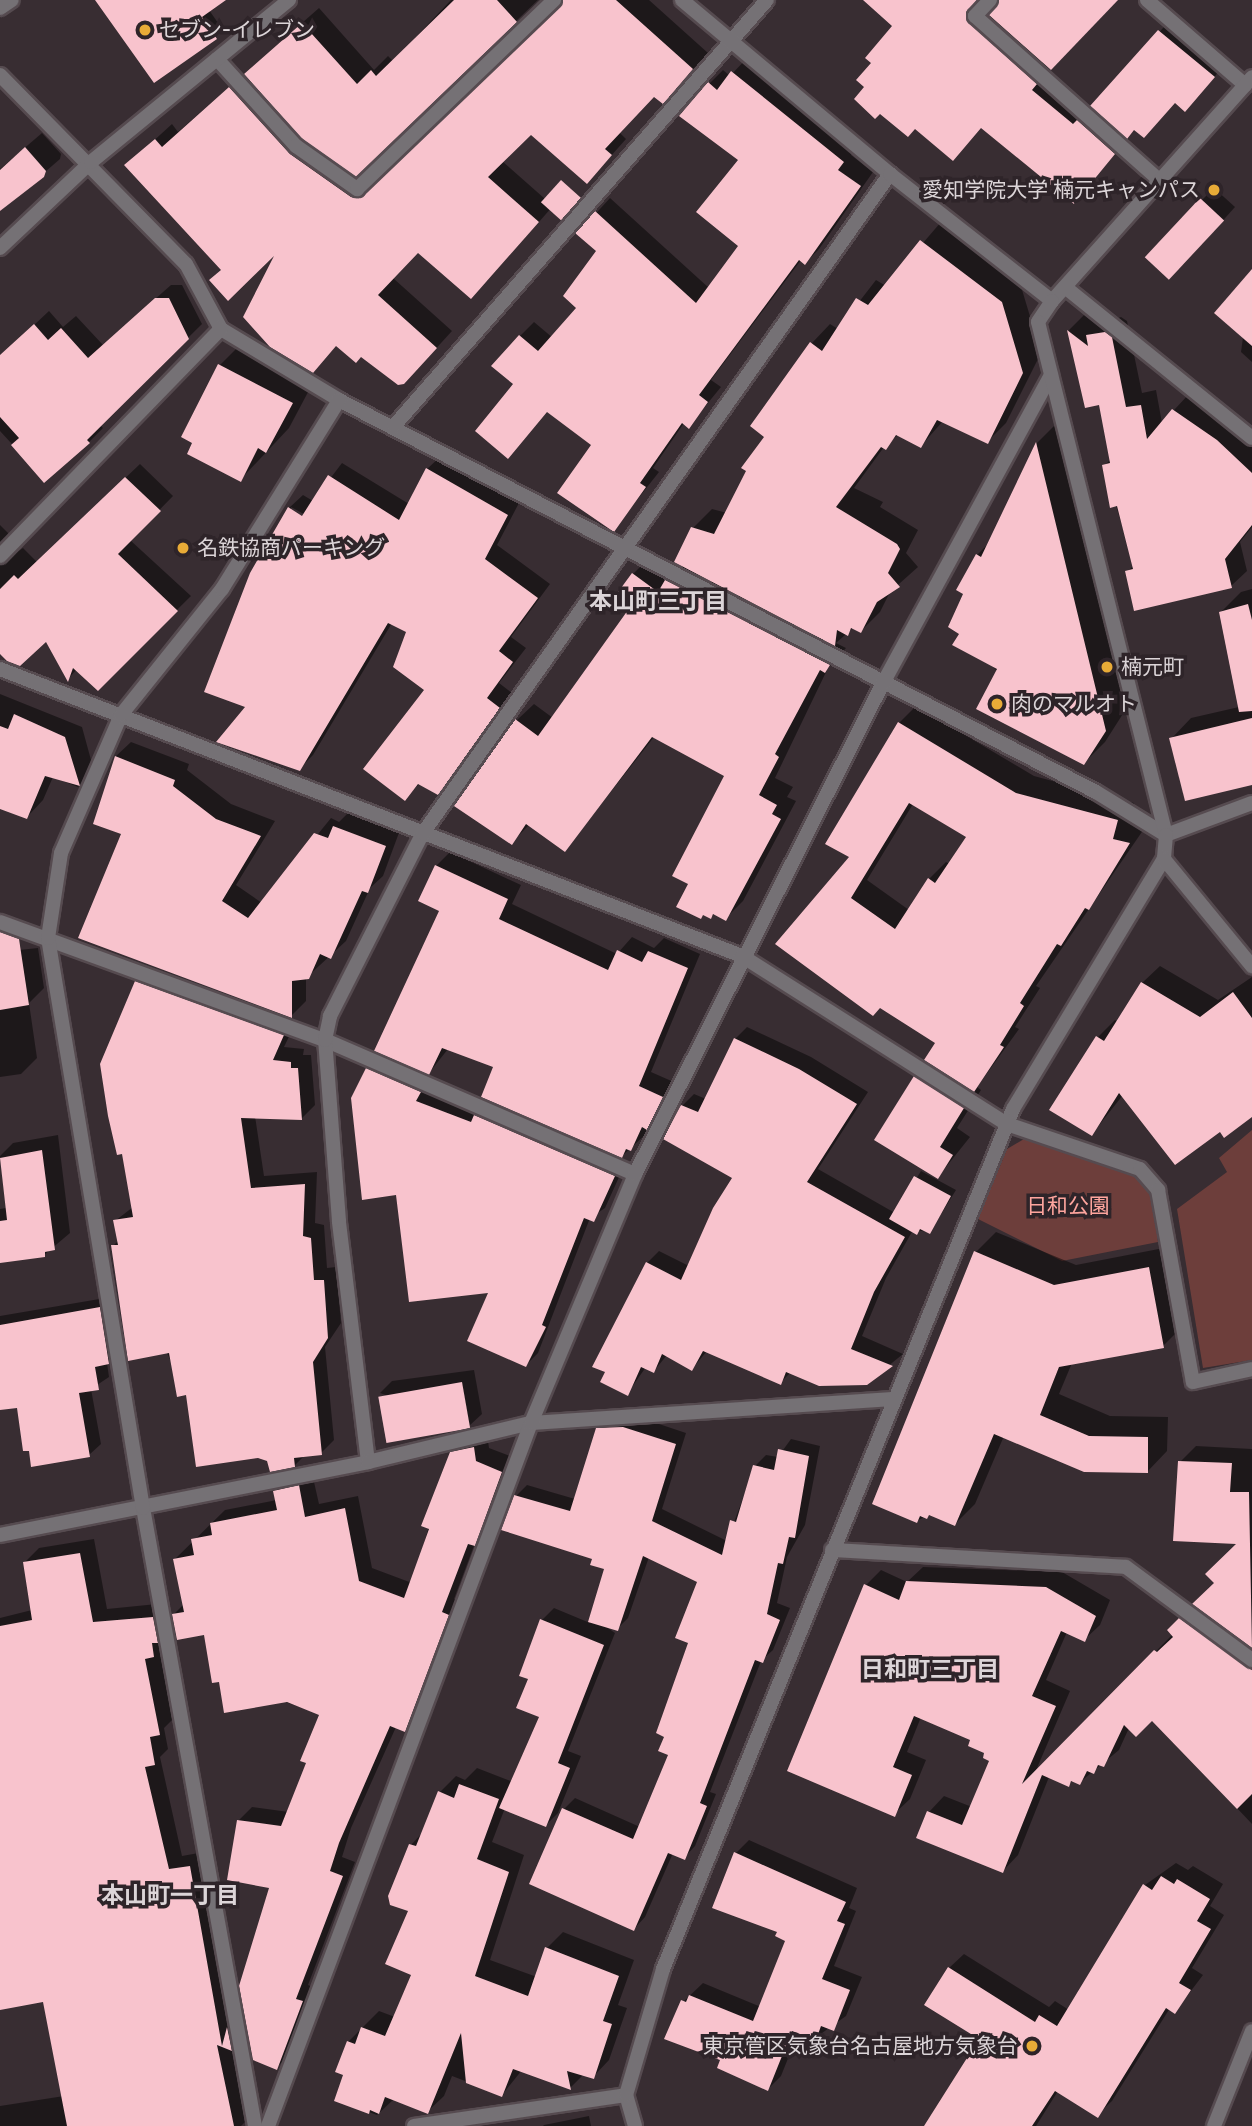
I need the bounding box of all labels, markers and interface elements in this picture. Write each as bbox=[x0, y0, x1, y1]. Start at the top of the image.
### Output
place label: セブン-イレブン bbox=[159, 17, 315, 43]
marker: セブン-イレブン bbox=[137, 22, 153, 38]
place label: 愛知学院大学 楠元キャンパス bbox=[922, 177, 1200, 203]
marker: 愛知学院大学 楠元キャンパス bbox=[1206, 182, 1222, 198]
place label: 名鉄協商パーキング bbox=[197, 535, 386, 561]
marker: 名鉄協商パーキング bbox=[175, 540, 191, 556]
district label: 本山町三丁目 bbox=[589, 587, 727, 615]
place label: 楠元町 bbox=[1121, 654, 1184, 680]
marker: 楠元町 bbox=[1099, 659, 1115, 675]
place label: 肉のマルオト bbox=[1011, 691, 1137, 717]
marker: 肉のマルオト bbox=[989, 696, 1005, 712]
park label: 日和公園 bbox=[1026, 1193, 1110, 1219]
district label: 日和町三丁目 bbox=[861, 1655, 999, 1683]
district label: 本山町一丁目 bbox=[101, 1881, 239, 1909]
place label: 東京管区気象台名古屋地方気象台 bbox=[703, 2033, 1018, 2059]
marker: 東京管区気象台名古屋地方気象台 bbox=[1024, 2038, 1040, 2054]

